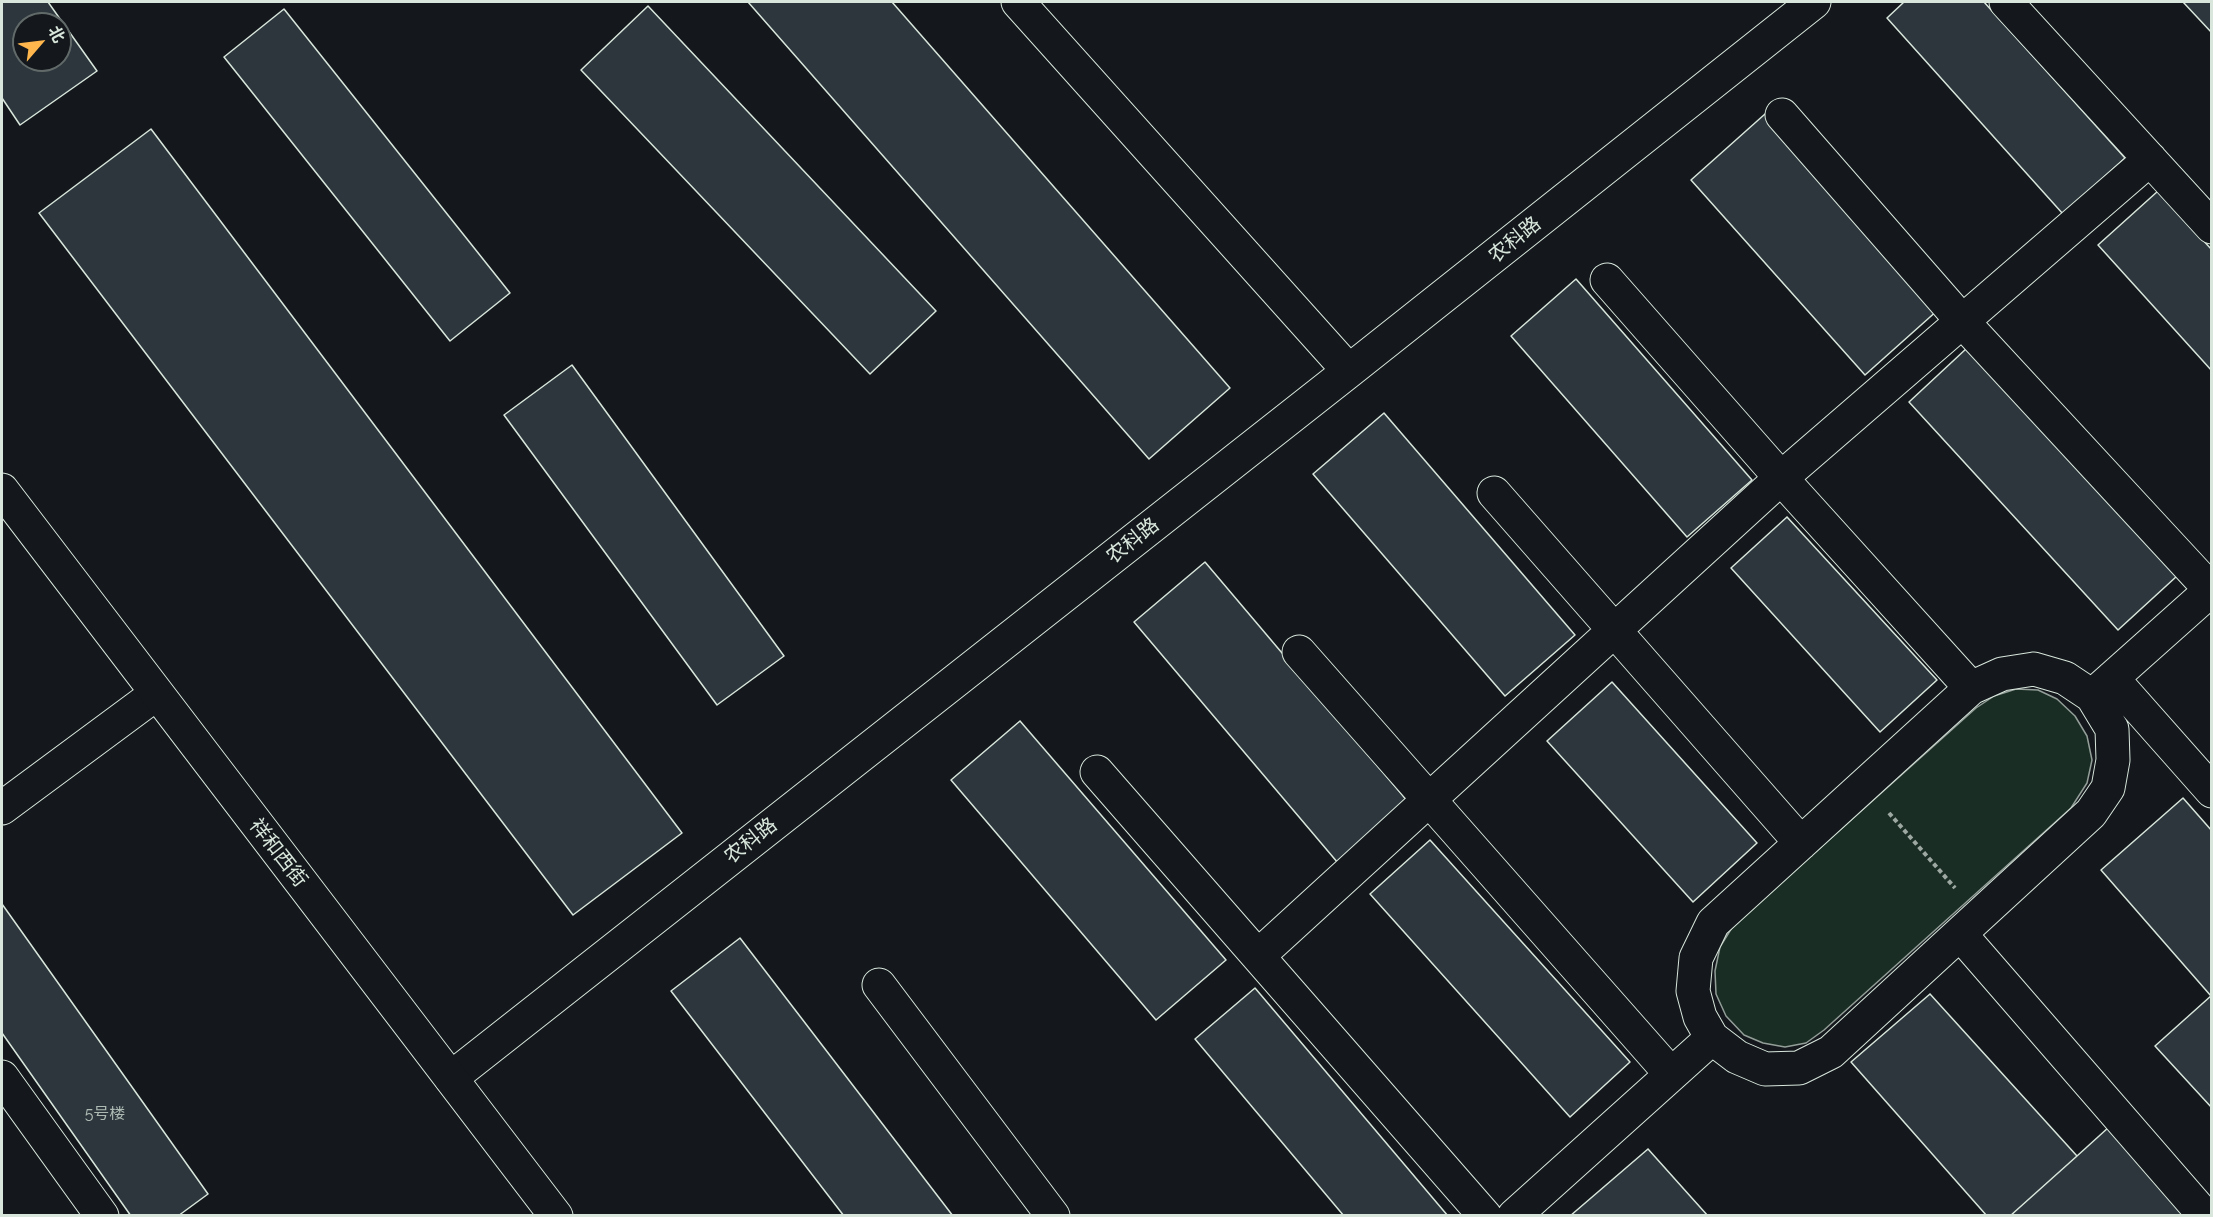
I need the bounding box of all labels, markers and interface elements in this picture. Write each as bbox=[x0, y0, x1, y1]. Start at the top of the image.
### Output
north arrow bbox=[12, 12, 72, 72]
text: 北 bbox=[44, 23, 69, 46]
street label: 农科路 bbox=[1484, 212, 1546, 268]
street label: 农科路 bbox=[1102, 513, 1164, 569]
street label: 农科路 bbox=[720, 813, 782, 869]
street label: 祥和西街 bbox=[244, 814, 312, 892]
house number: 5号楼 bbox=[85, 1104, 125, 1124]

